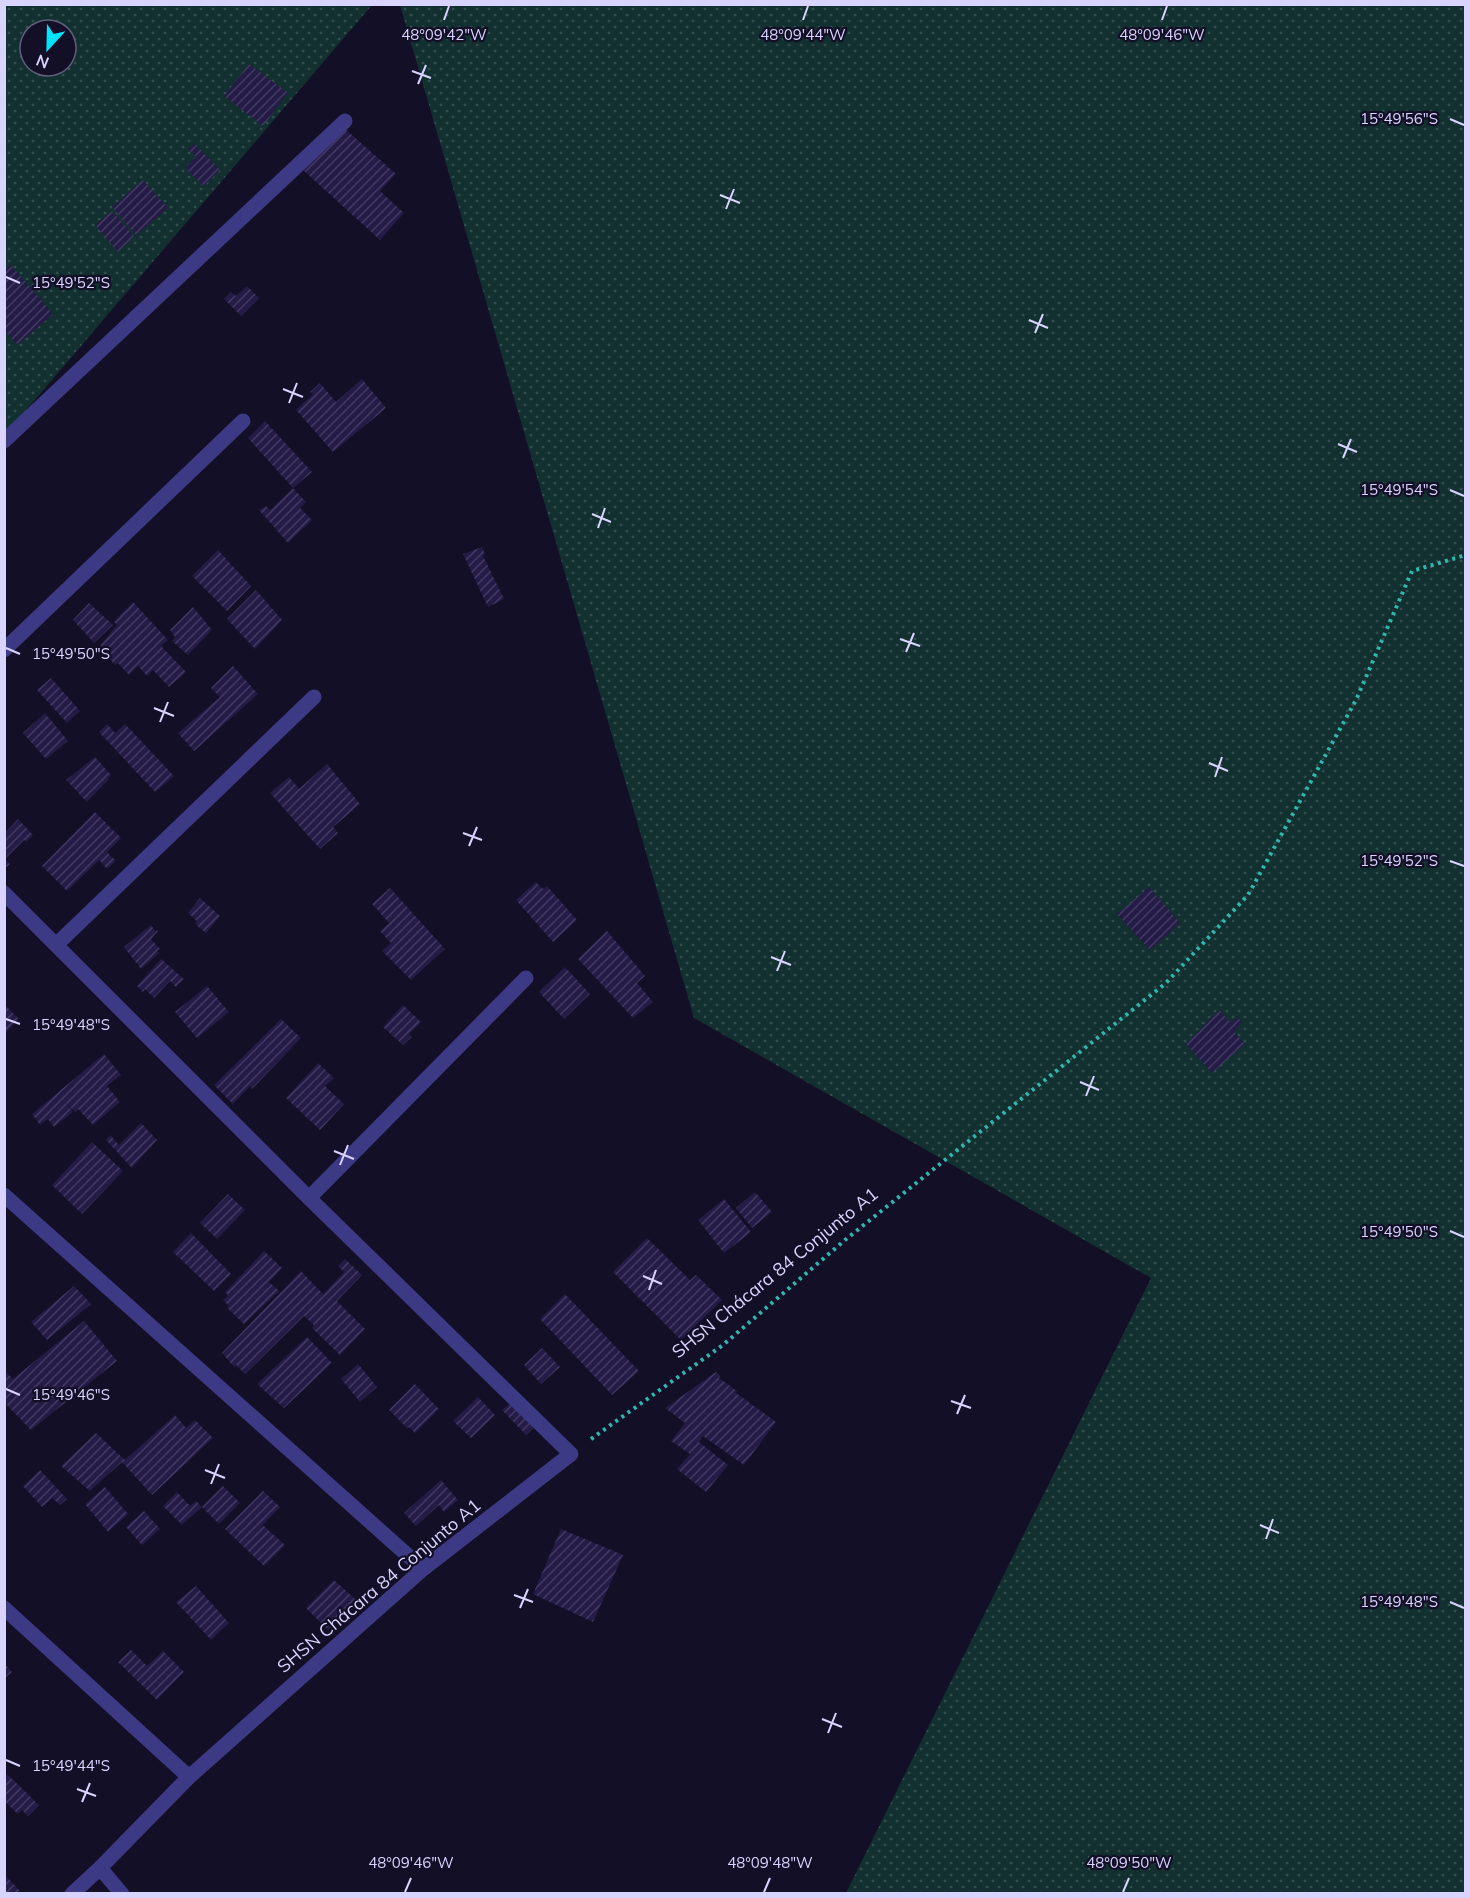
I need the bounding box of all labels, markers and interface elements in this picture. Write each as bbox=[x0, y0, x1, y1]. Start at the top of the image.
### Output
north arrow bbox=[18, 18, 78, 78]
text: 48°09'42"W bbox=[401, 25, 487, 44]
text: 48°09'44"W bbox=[760, 25, 846, 44]
text: 48°09'46"W bbox=[1119, 25, 1205, 44]
text: N bbox=[33, 50, 52, 73]
text: 15°49'56"S bbox=[1360, 109, 1438, 128]
text: 15°49'52"S bbox=[32, 273, 110, 292]
text: 15°49'54"S bbox=[1360, 480, 1438, 499]
text: 15°49'50"S bbox=[32, 644, 110, 663]
text: 15°49'52"S bbox=[1360, 851, 1438, 870]
text: 15°49'48"S bbox=[32, 1015, 110, 1034]
street label: SHSN Chácara 84 Conjunto A1 bbox=[667, 1182, 883, 1363]
text: 15°49'50"S bbox=[1360, 1222, 1438, 1241]
text: 15°49'46"S bbox=[32, 1385, 110, 1404]
street label: SHSN Chácara 84 Conjunto A1 bbox=[272, 1494, 485, 1678]
text: 15°49'48"S bbox=[1360, 1592, 1438, 1611]
text: 15°49'44"S bbox=[32, 1756, 110, 1775]
text: 48°09'46"W bbox=[368, 1853, 454, 1872]
text: 48°09'48"W bbox=[727, 1853, 813, 1872]
text: 48°09'50"W bbox=[1086, 1853, 1172, 1872]

